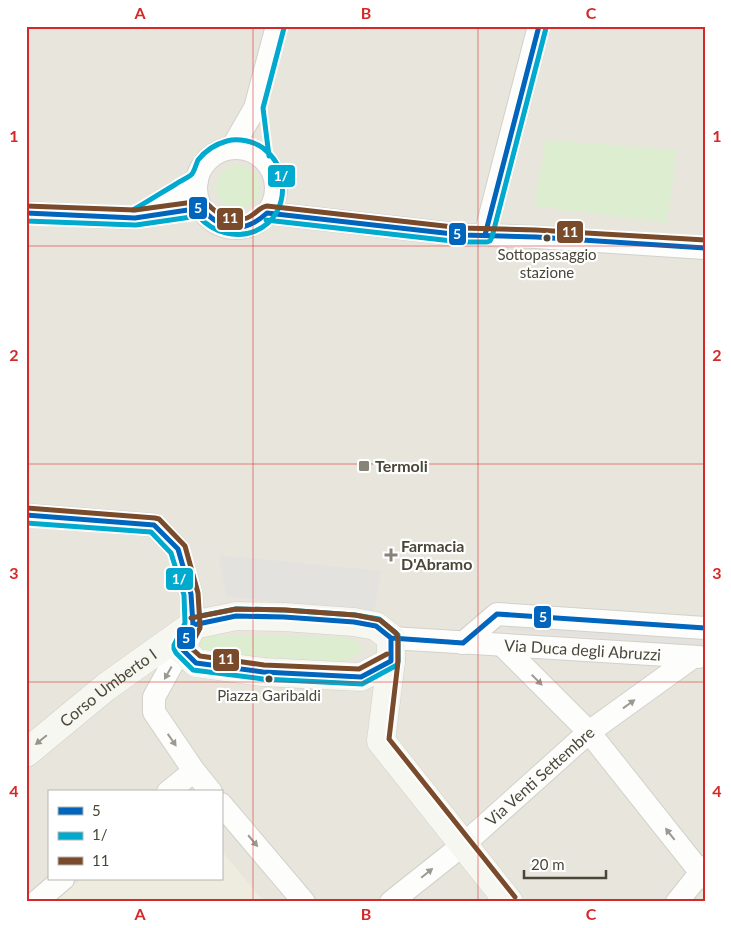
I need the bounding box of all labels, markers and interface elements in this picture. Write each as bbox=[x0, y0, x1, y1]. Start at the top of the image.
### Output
text: A bbox=[133, 3, 146, 22]
text: B bbox=[361, 3, 371, 22]
text: C bbox=[586, 3, 597, 22]
text: 1 bbox=[9, 126, 19, 145]
text: 1 bbox=[712, 126, 722, 145]
line badge: 1/ bbox=[267, 164, 296, 188]
text: 1/ bbox=[274, 167, 289, 184]
line badge: 5 bbox=[188, 196, 208, 220]
text: 5 bbox=[194, 199, 202, 216]
line badge: 11 bbox=[216, 207, 244, 231]
text: 11 bbox=[222, 209, 238, 226]
line badge: 11 bbox=[556, 220, 584, 244]
line badge: 5 bbox=[448, 222, 467, 246]
text: 11 bbox=[562, 223, 578, 240]
text: 5 bbox=[453, 225, 461, 242]
marker: Sottopassaggio stazione bbox=[542, 233, 552, 243]
place label: Sottopassaggio stazione bbox=[497, 245, 597, 281]
text: 2 bbox=[9, 345, 19, 364]
text: 2 bbox=[712, 345, 722, 364]
place label: Termoli bbox=[375, 456, 428, 475]
marker: Termoli bbox=[357, 459, 371, 473]
place label: Farmacia D'Abramo bbox=[401, 536, 472, 573]
marker: Farmacia D'Abramo bbox=[385, 549, 397, 561]
text: 3 bbox=[9, 563, 19, 582]
text: 3 bbox=[712, 563, 722, 582]
line badge: 1/ bbox=[165, 567, 194, 591]
text: 1/ bbox=[172, 570, 187, 587]
line badge: 5 bbox=[533, 605, 552, 629]
text: 5 bbox=[539, 608, 547, 625]
line badge: 5 bbox=[176, 626, 196, 650]
text: 5 bbox=[182, 629, 190, 646]
street label: Via Duca degli Abruzzi bbox=[504, 635, 662, 664]
street label: Corso Umberto I bbox=[56, 644, 160, 730]
line badge: 11 bbox=[212, 648, 240, 672]
text: 11 bbox=[218, 650, 234, 667]
one-way arrow bbox=[164, 665, 172, 680]
one-way arrow bbox=[531, 673, 543, 685]
marker: Piazza Garibaldi bbox=[264, 674, 274, 684]
place label: Piazza Garibaldi bbox=[217, 686, 321, 704]
one-way arrow bbox=[622, 699, 636, 709]
street label: Via Venti Settembre bbox=[481, 722, 598, 829]
one-way arrow bbox=[168, 733, 177, 747]
one-way arrow bbox=[35, 735, 48, 746]
text: 4 bbox=[9, 781, 19, 800]
text: 4 bbox=[712, 781, 722, 800]
legend bbox=[48, 790, 222, 880]
text: 5 bbox=[92, 801, 101, 819]
text: 1/ bbox=[92, 825, 108, 843]
one-way arrow bbox=[665, 827, 675, 841]
one-way arrow bbox=[247, 834, 258, 847]
scale bar bbox=[524, 848, 606, 880]
text: 11 bbox=[92, 851, 109, 869]
text: 20 m bbox=[531, 855, 565, 873]
one-way arrow bbox=[421, 868, 434, 878]
text: A bbox=[133, 904, 146, 923]
text: B bbox=[361, 904, 371, 923]
text: C bbox=[586, 904, 597, 923]

